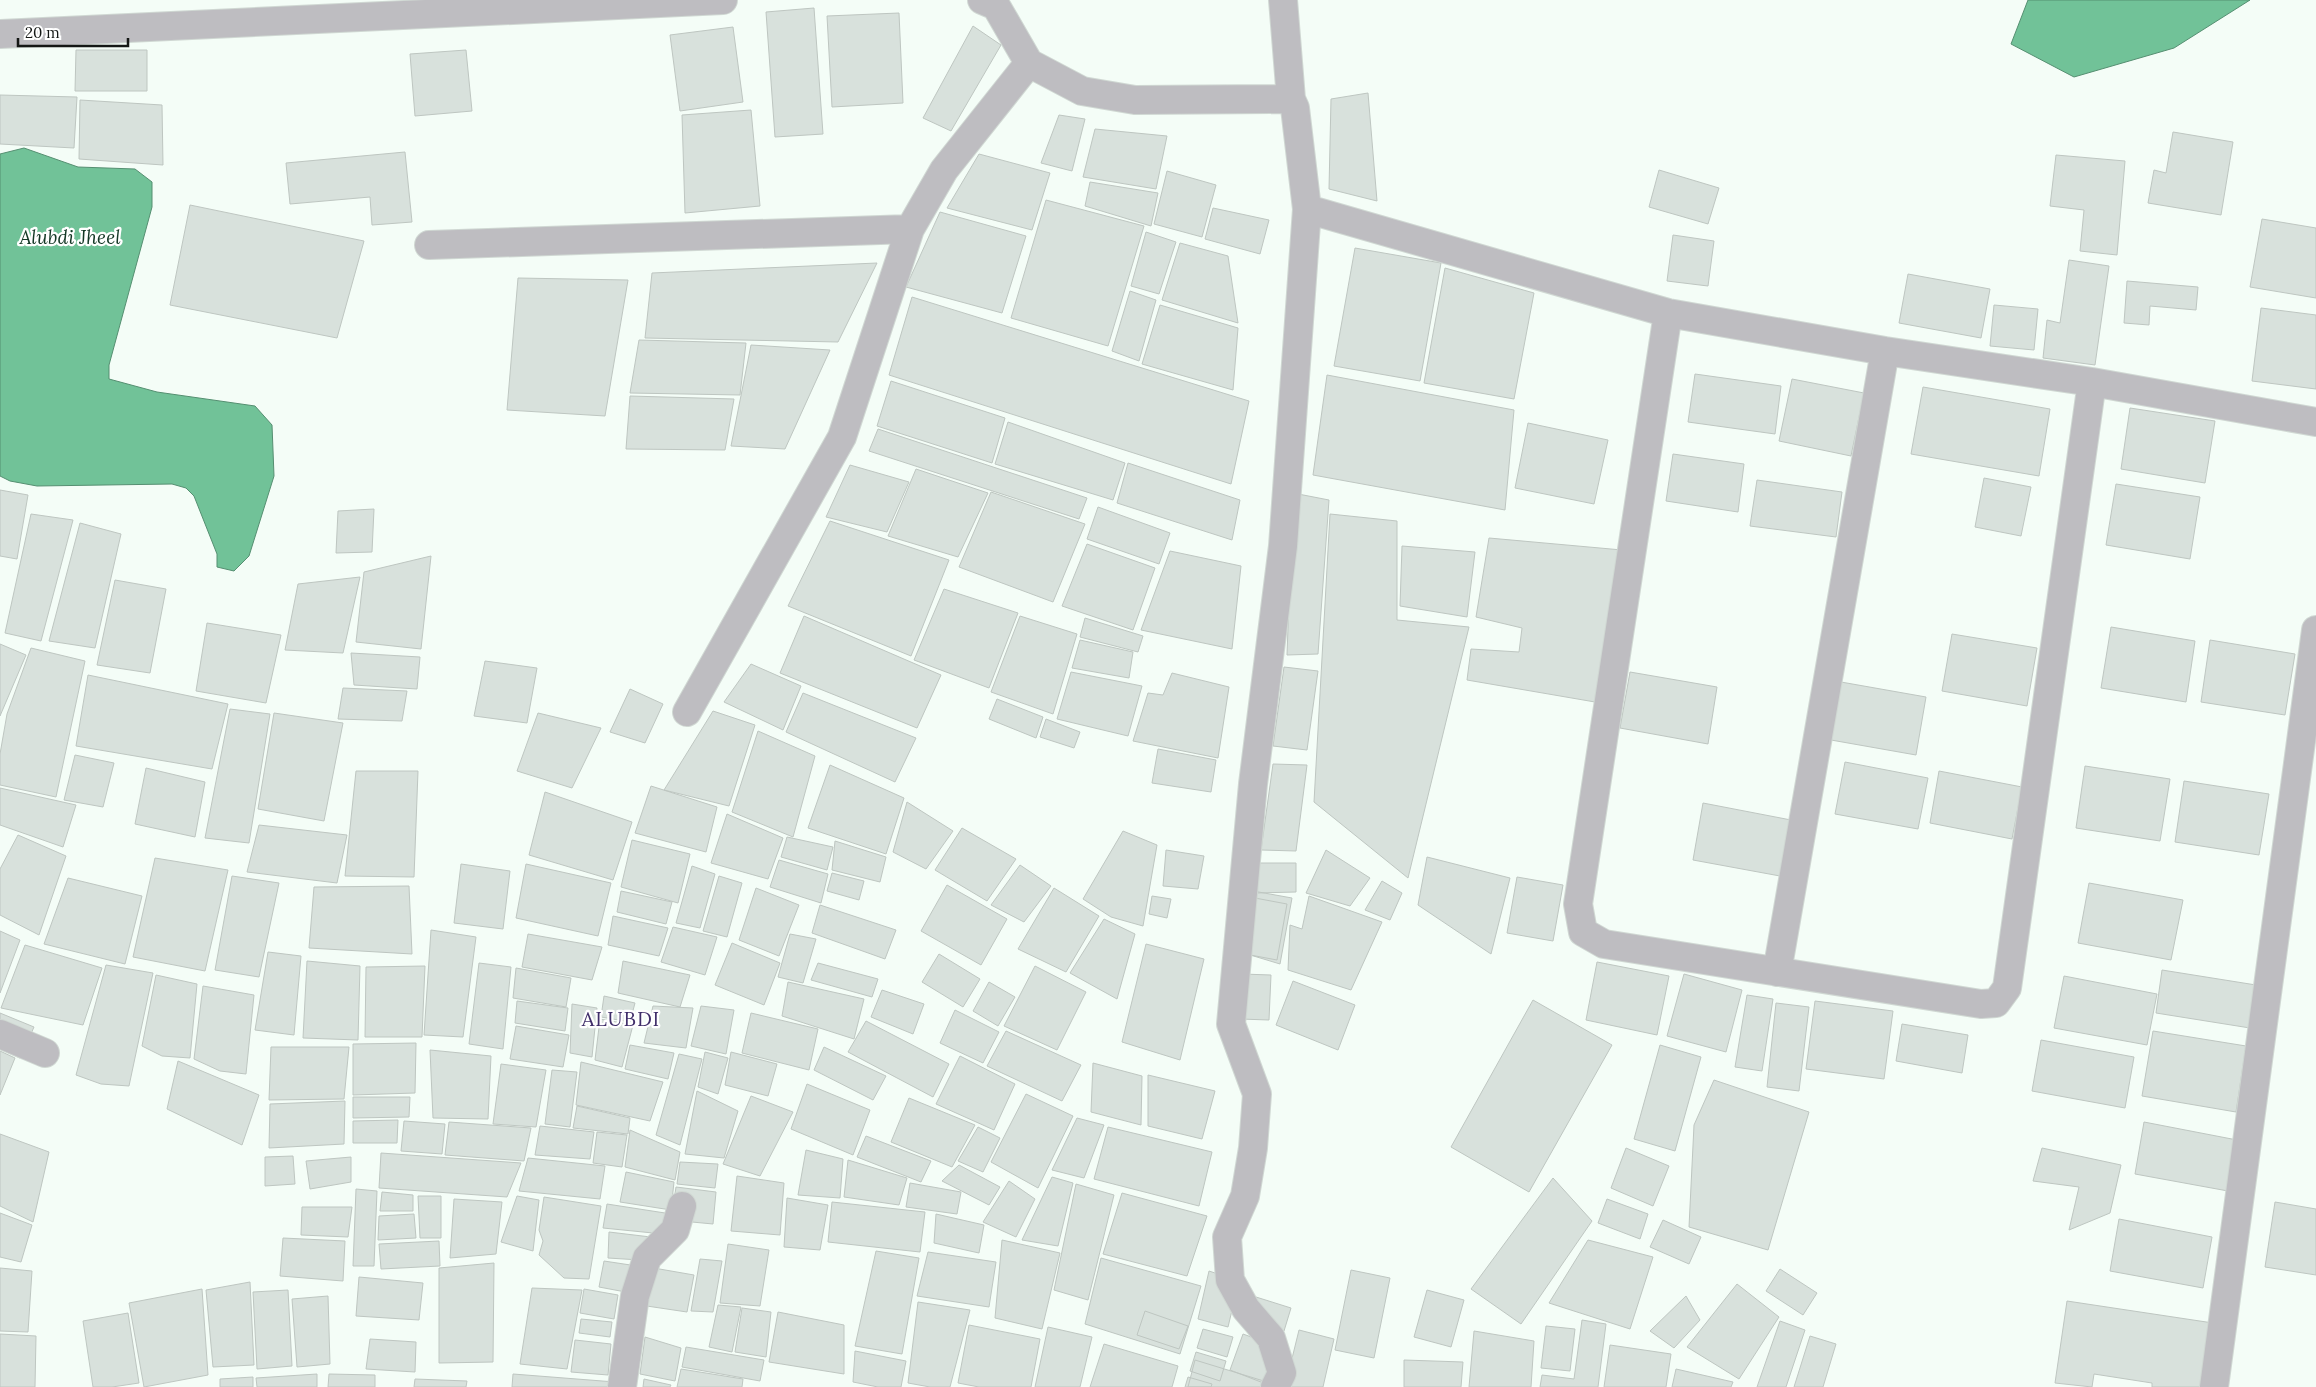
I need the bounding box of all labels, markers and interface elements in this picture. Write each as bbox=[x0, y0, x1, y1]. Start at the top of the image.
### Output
scale bar bbox=[18, 15, 128, 47]
text: 20 m bbox=[25, 23, 60, 42]
water label: Alubdi Jheel bbox=[18, 225, 121, 249]
district label: ALUBDI bbox=[581, 1006, 660, 1031]

